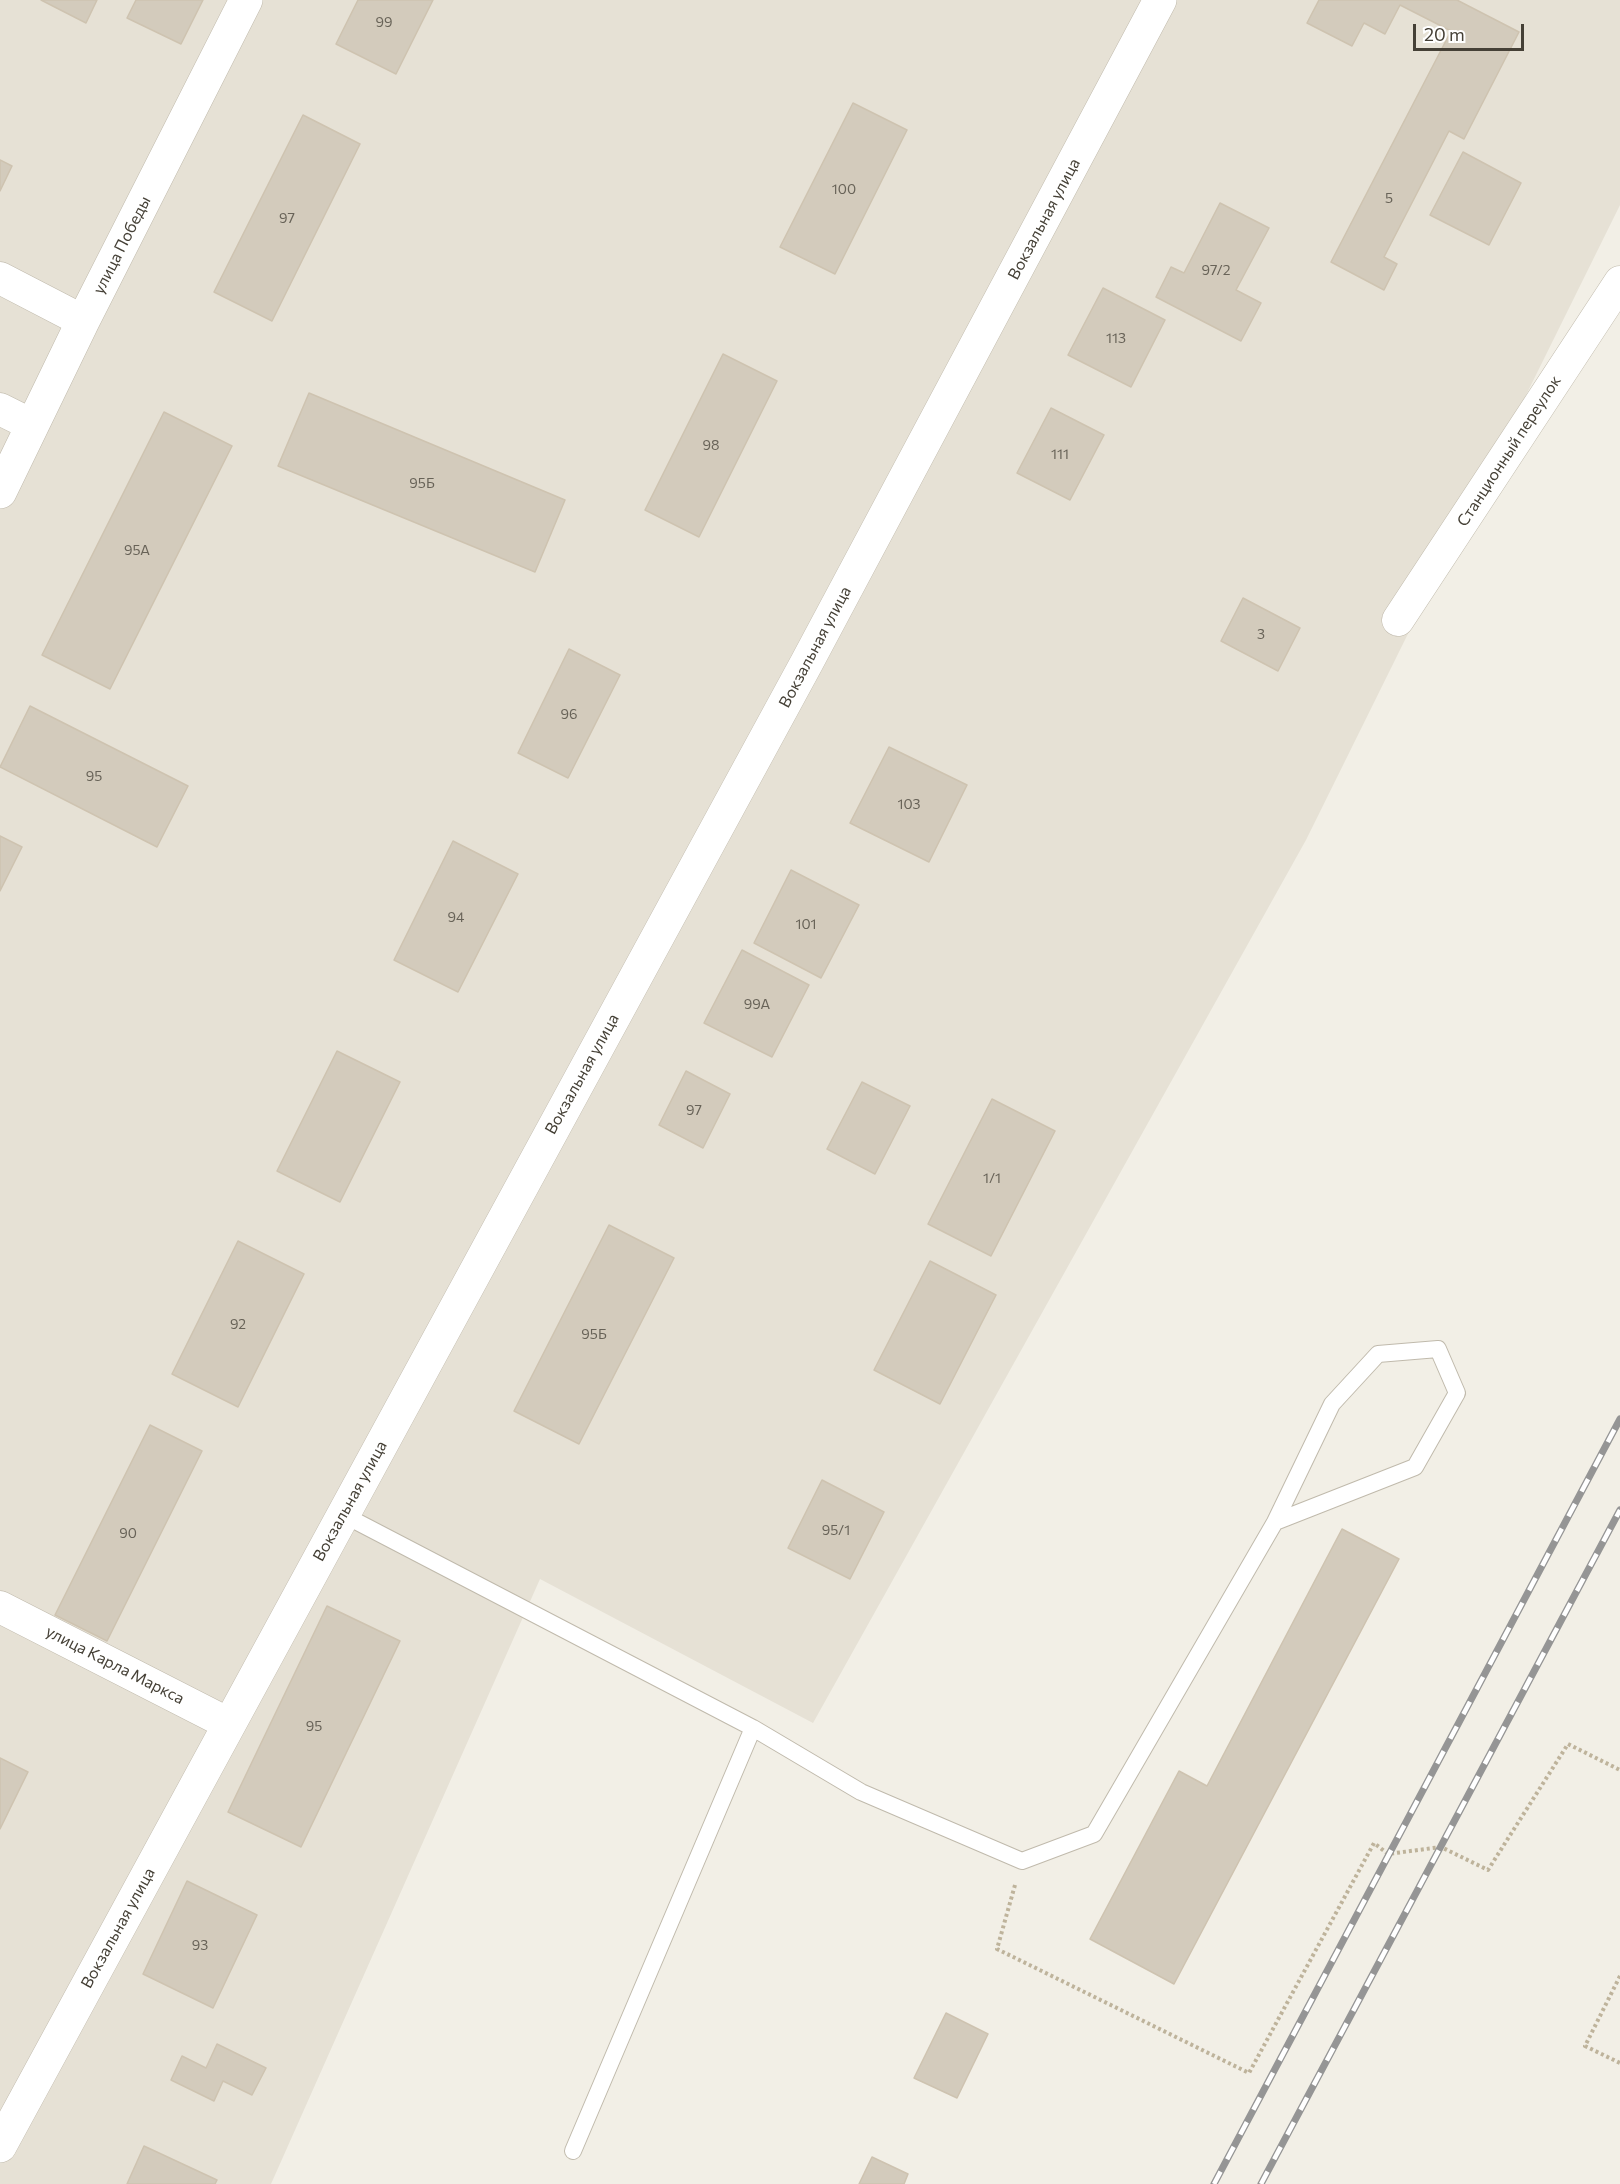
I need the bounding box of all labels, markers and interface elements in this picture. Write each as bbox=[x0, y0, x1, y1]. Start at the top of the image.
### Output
scale bar bbox=[1416, 12, 1527, 50]
house number: 99 bbox=[376, 14, 392, 30]
text: 20 m bbox=[1424, 23, 1465, 45]
street label: Вокзальная улица bbox=[1004, 155, 1084, 283]
house number: 100 bbox=[832, 181, 856, 197]
house number: 5 bbox=[1385, 190, 1393, 206]
street label: улица Победы bbox=[89, 193, 155, 297]
house number: 97 bbox=[279, 210, 295, 226]
house number: 97/2 bbox=[1202, 262, 1230, 278]
house number: 113 bbox=[1106, 330, 1126, 346]
street label: Станционный переулок bbox=[1453, 372, 1565, 530]
house number: 98 bbox=[703, 437, 719, 453]
house number: 111 bbox=[1051, 446, 1069, 462]
house number: 95Б bbox=[409, 475, 435, 491]
house number: 95А bbox=[124, 542, 150, 558]
street label: Вокзальная улица bbox=[775, 583, 855, 711]
house number: 3 bbox=[1257, 626, 1265, 642]
house number: 96 bbox=[561, 706, 577, 722]
house number: 95 bbox=[86, 768, 102, 784]
house number: 103 bbox=[897, 796, 921, 812]
house number: 94 bbox=[448, 909, 464, 925]
house number: 101 bbox=[795, 916, 817, 932]
house number: 99А bbox=[744, 996, 770, 1012]
street label: Вокзальная улица bbox=[541, 1010, 623, 1138]
house number: 97 bbox=[686, 1102, 702, 1118]
house number: 1/1 bbox=[983, 1170, 1001, 1186]
house number: 92 bbox=[230, 1316, 246, 1332]
house number: 95Б bbox=[581, 1326, 607, 1342]
street label: Вокзальная улица bbox=[309, 1437, 391, 1565]
house number: 95/1 bbox=[822, 1522, 850, 1538]
house number: 90 bbox=[119, 1525, 137, 1541]
street label: улица Карла Маркса bbox=[42, 1622, 188, 1708]
house number: 95 bbox=[306, 1718, 322, 1734]
street label: Вокзальная улица bbox=[77, 1864, 159, 1992]
house number: 93 bbox=[192, 1937, 208, 1953]

